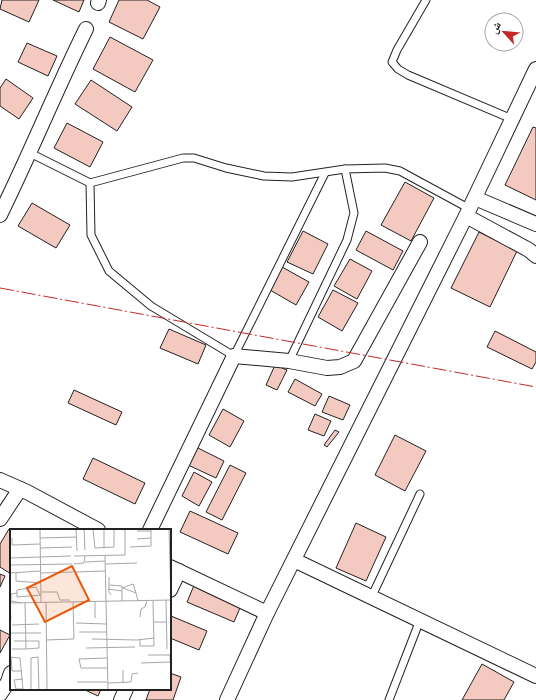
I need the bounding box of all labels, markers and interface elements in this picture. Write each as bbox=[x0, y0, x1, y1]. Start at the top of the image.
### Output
north arrow bbox=[484, 12, 524, 52]
text: ش bbox=[485, 18, 505, 36]
inset map bbox=[10, 529, 171, 690]

